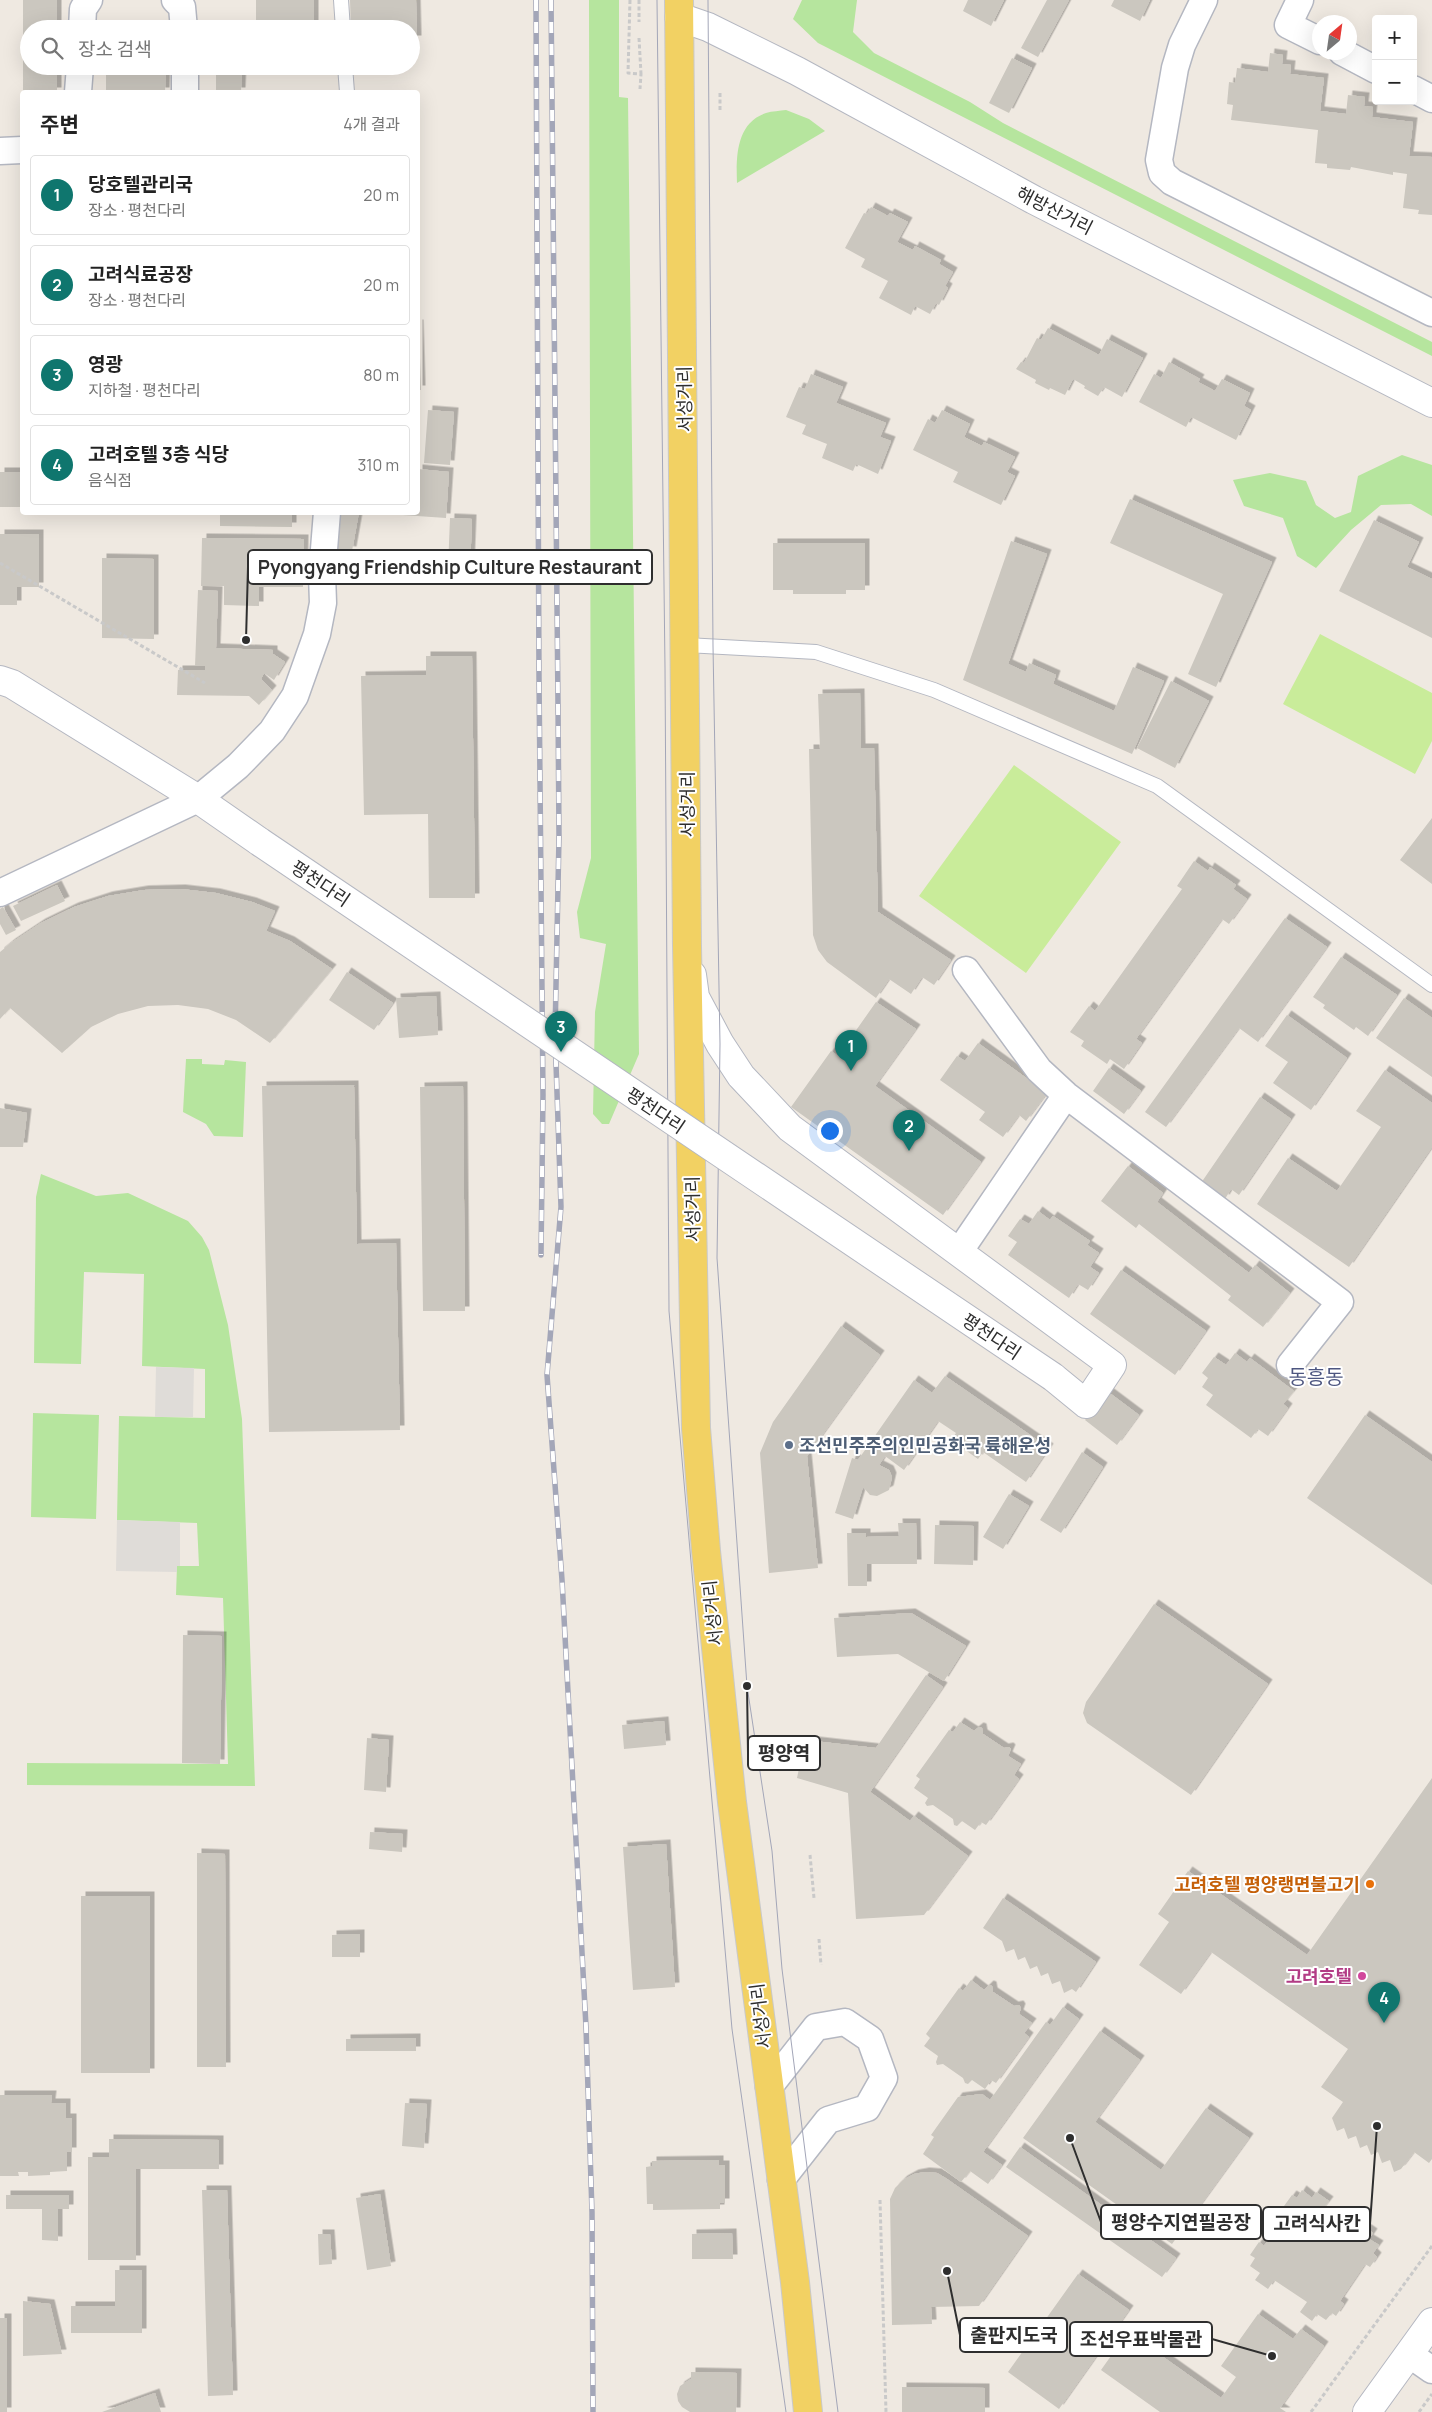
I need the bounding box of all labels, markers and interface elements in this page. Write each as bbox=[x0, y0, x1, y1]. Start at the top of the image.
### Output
north arrow bbox=[1312, 15, 1357, 60]
map controls bbox=[1372, 15, 1417, 105]
button: + bbox=[1372, 15, 1417, 60]
search box bbox=[20, 20, 420, 75]
icon: search bbox=[38, 34, 66, 62]
text: 장소 검색 bbox=[78, 36, 152, 62]
button: − bbox=[1372, 60, 1417, 105]
text: 주변 bbox=[40, 110, 79, 138]
text: 4개 결과 bbox=[343, 113, 400, 135]
text: 당호텔관리국 bbox=[88, 171, 193, 197]
street label: 해방산거리 bbox=[1013, 181, 1097, 239]
text: 1 bbox=[53, 184, 61, 206]
text: 20 m bbox=[363, 184, 399, 206]
text: 장소 · 평천다리 bbox=[88, 199, 186, 221]
text: 고려식료공장 bbox=[88, 261, 193, 287]
text: 2 bbox=[52, 274, 62, 296]
text: 20 m bbox=[363, 274, 399, 296]
text: 장소 · 평천다리 bbox=[88, 289, 186, 311]
text: 영광 bbox=[88, 351, 123, 377]
text: 3 bbox=[52, 364, 62, 386]
text: 80 m bbox=[363, 364, 399, 386]
street label: 서성거리 bbox=[671, 366, 697, 432]
text: 지하철 · 평천다리 bbox=[88, 379, 201, 401]
text: 고려호텔 3층 식당 bbox=[88, 441, 229, 467]
text: 4 bbox=[52, 454, 62, 476]
text: 310 m bbox=[357, 454, 399, 476]
text: 음식점 bbox=[88, 469, 132, 491]
callout: Pyongyang Friendship Culture Restaurant bbox=[248, 550, 652, 584]
text: Pyongyang Friendship Culture Restaurant bbox=[258, 554, 642, 580]
street label: 서성거리 bbox=[675, 771, 699, 837]
street label: 평천다리 bbox=[287, 855, 355, 911]
pin: 3 bbox=[545, 1011, 577, 1052]
pin: 1 bbox=[835, 1030, 867, 1071]
street label: 평천다리 bbox=[622, 1082, 690, 1138]
pin: 2 bbox=[893, 1110, 925, 1151]
your location bbox=[817, 1118, 843, 1144]
street label: 서성거리 bbox=[679, 1176, 705, 1242]
street label: 평천다리 bbox=[958, 1308, 1026, 1364]
district label: 동흥동 bbox=[1288, 1363, 1344, 1390]
place label: 조선민주주의인민공화국 륙해운성 bbox=[799, 1433, 1051, 1457]
marker: 조선민주주의인민공화국 륙해운성 bbox=[783, 1439, 795, 1451]
street label: 서성거리 bbox=[697, 1579, 727, 1647]
callout: 평양역 bbox=[748, 1736, 820, 1770]
text: 평양역 bbox=[758, 1740, 810, 1766]
place label: 고려호텔 평양랭면불고기 bbox=[1174, 1872, 1360, 1896]
marker: 고려호텔 평양랭면불고기 bbox=[1364, 1878, 1376, 1890]
place label: 고려호텔 bbox=[1286, 1964, 1352, 1988]
marker: 고려호텔 bbox=[1356, 1970, 1368, 1982]
street label: 서성거리 bbox=[744, 1982, 776, 2050]
pin: 4 bbox=[1368, 1982, 1400, 2023]
callout: 평양수지연필공장 bbox=[1101, 2205, 1261, 2239]
callout: 고려식사칸 bbox=[1263, 2207, 1370, 2241]
text: 평양수지연필공장 bbox=[1111, 2209, 1251, 2235]
text: 고려식사칸 bbox=[1273, 2210, 1361, 2236]
callout: 출판지도국 bbox=[960, 2318, 1067, 2352]
text: 출판지도국 bbox=[970, 2322, 1058, 2348]
callout: 조선우표박물관 bbox=[1070, 2322, 1212, 2356]
text: 조선우표박물관 bbox=[1080, 2326, 1203, 2352]

